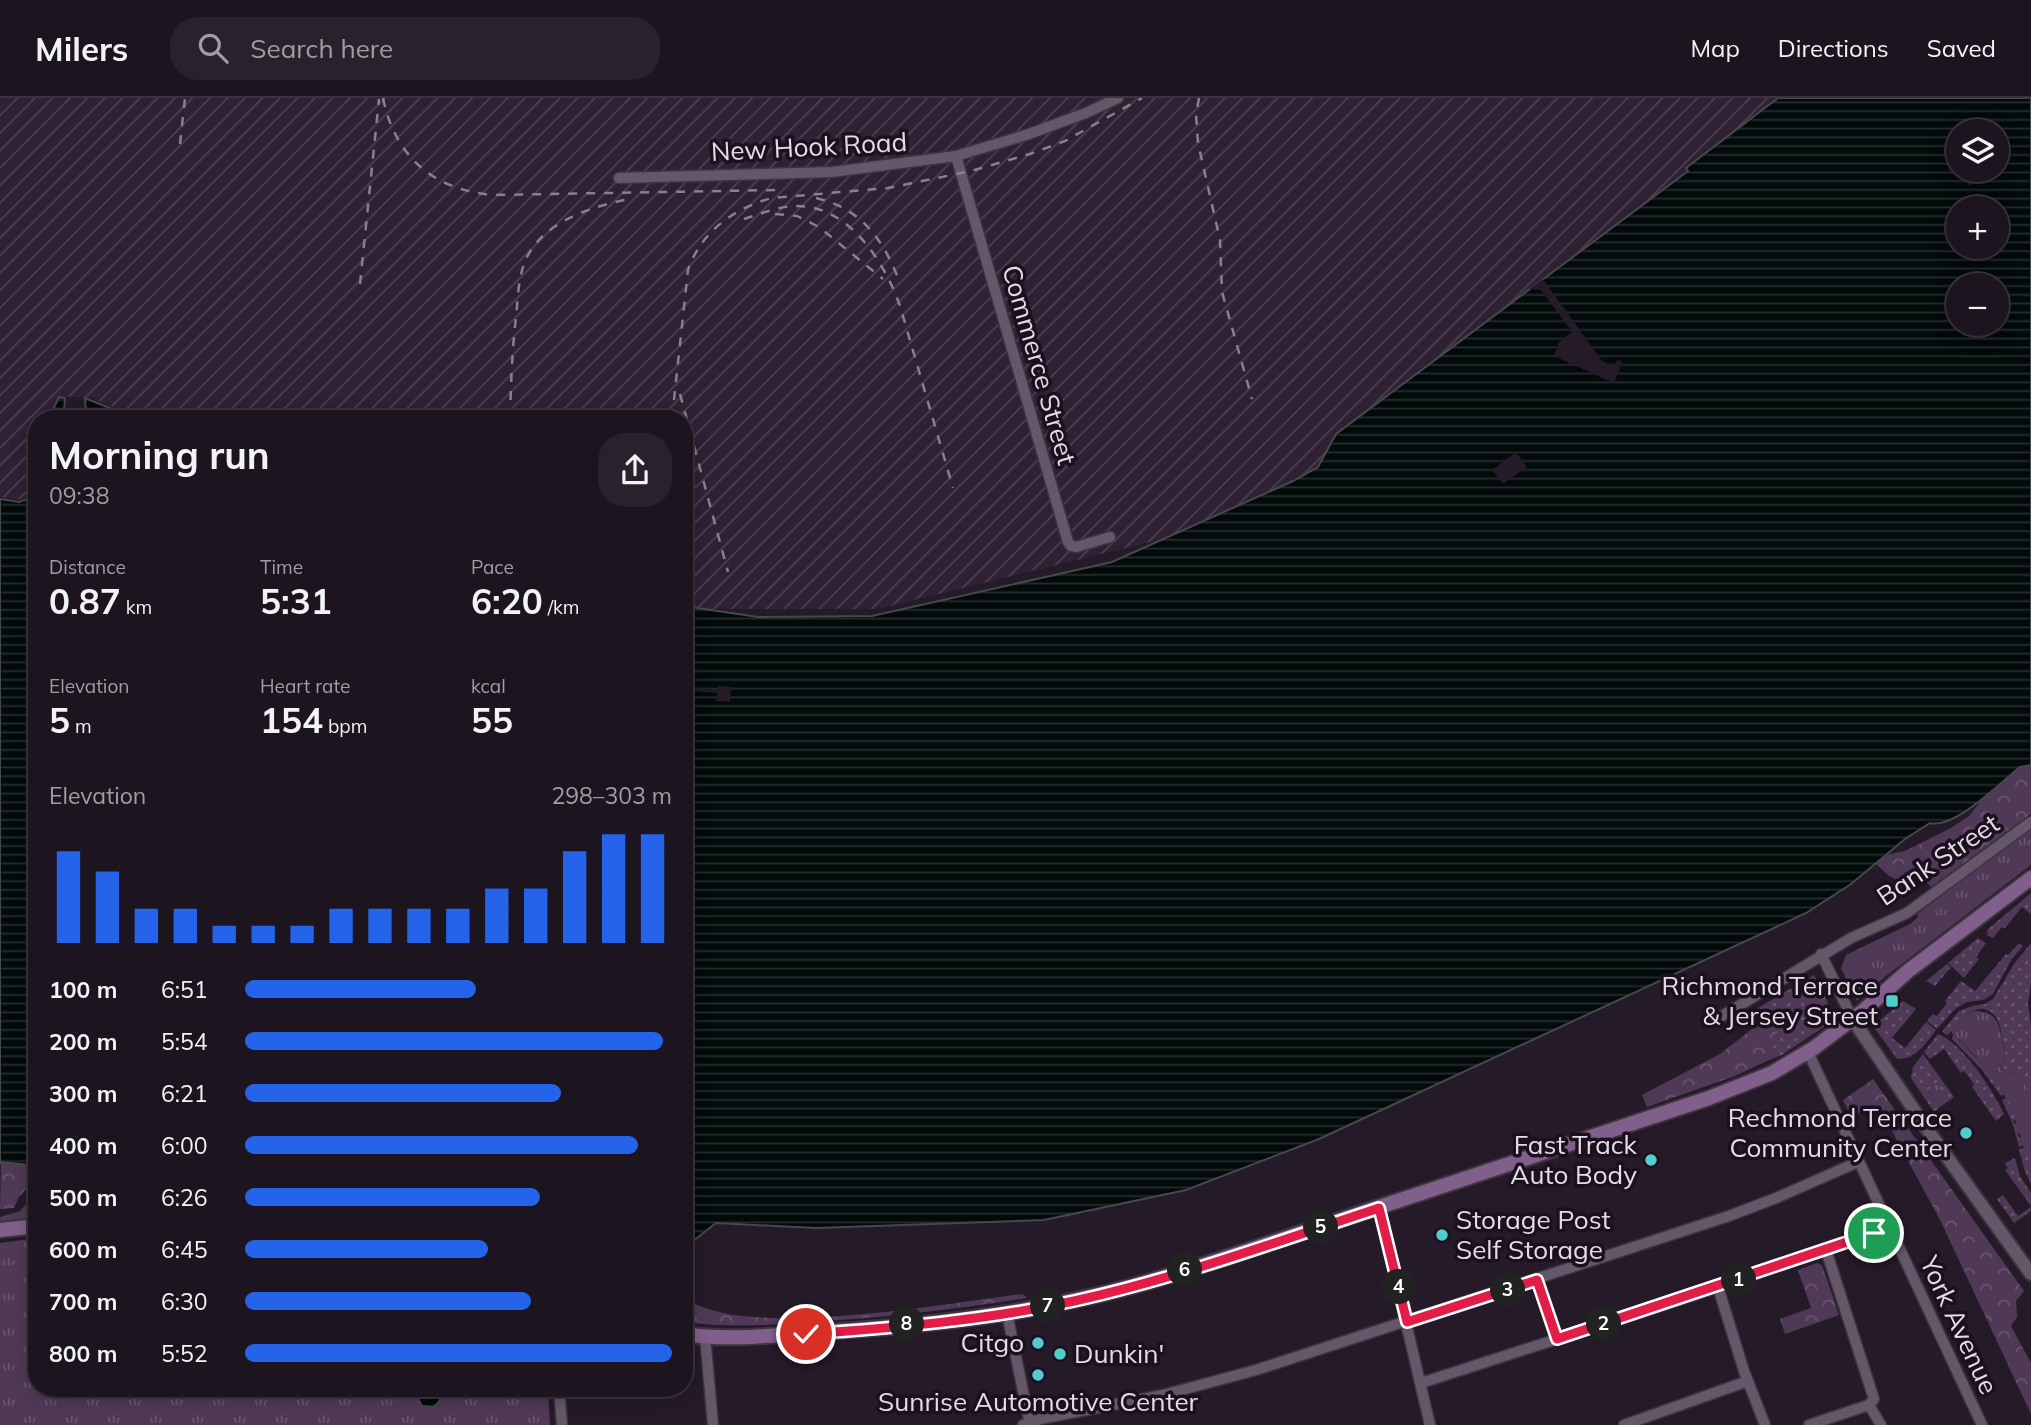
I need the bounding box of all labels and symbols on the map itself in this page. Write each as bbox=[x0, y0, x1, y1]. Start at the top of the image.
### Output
street label: New Hook Road bbox=[710, 125, 908, 168]
street label: Commerce Street bbox=[995, 261, 1084, 469]
street label: Bank Street bbox=[1870, 807, 2005, 913]
place label: Richmond Terrace & Jersey Street bbox=[1661, 969, 1878, 1032]
marker: Richmond Terrace & Jersey Street bbox=[1884, 993, 1900, 1009]
place label: Rechmond Terrace Community Center bbox=[1728, 1101, 1953, 1164]
marker: Rechmond Terrace Community Center bbox=[1958, 1125, 1974, 1141]
place label: Fast Track Auto Body bbox=[1510, 1128, 1638, 1191]
marker: Fast Track Auto Body bbox=[1643, 1152, 1659, 1168]
place label: Storage Post Self Storage bbox=[1456, 1203, 1611, 1266]
pin bbox=[1844, 1203, 1904, 1263]
pin: 5 bbox=[1304, 1210, 1338, 1244]
marker: Storage Post Self Storage bbox=[1434, 1227, 1450, 1243]
street label: York Avenue bbox=[1913, 1249, 2006, 1399]
pin: 6 bbox=[1168, 1252, 1202, 1288]
pin: 1 bbox=[1722, 1262, 1756, 1298]
pin: 4 bbox=[1382, 1270, 1416, 1304]
pin: 3 bbox=[1490, 1272, 1526, 1308]
pin: 7 bbox=[1030, 1288, 1066, 1324]
pin bbox=[776, 1304, 836, 1364]
pin: 8 bbox=[890, 1306, 925, 1342]
pin: 2 bbox=[1586, 1306, 1622, 1342]
place label: Citgo bbox=[961, 1326, 1024, 1359]
marker: Citgo bbox=[1030, 1335, 1046, 1351]
place label: Dunkin' bbox=[1074, 1337, 1164, 1370]
marker: Dunkin' bbox=[1052, 1346, 1068, 1362]
marker: Sunrise Automotive Center bbox=[1030, 1367, 1046, 1383]
place label: Sunrise Automotive Center bbox=[878, 1385, 1199, 1418]

